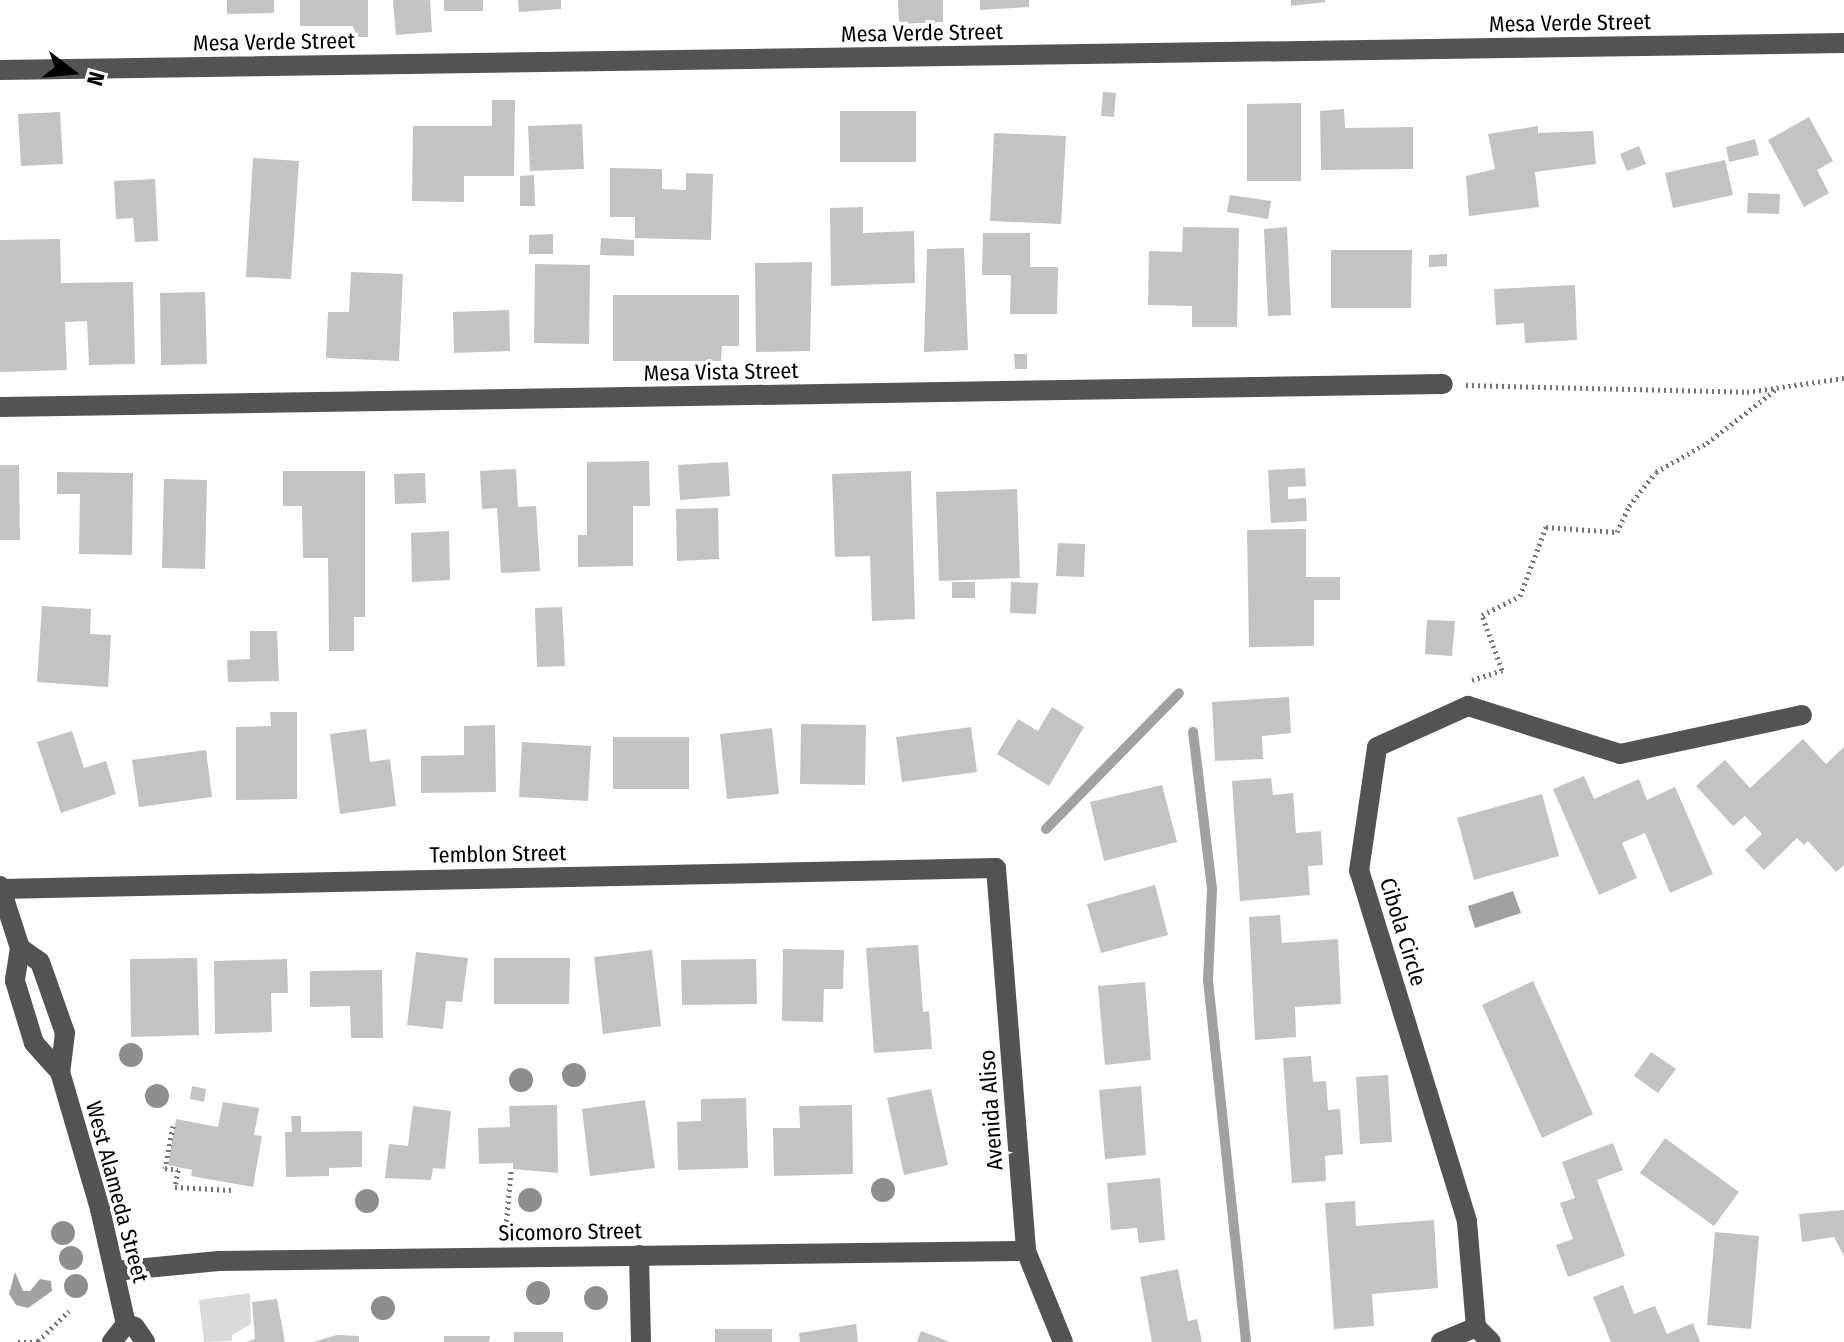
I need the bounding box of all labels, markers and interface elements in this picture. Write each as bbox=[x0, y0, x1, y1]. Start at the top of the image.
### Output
street label: Mesa Verde Street bbox=[1489, 8, 1651, 38]
street label: Mesa Verde Street bbox=[841, 18, 1003, 48]
street label: Mesa Verde Street bbox=[193, 27, 355, 57]
north arrow bbox=[32, 32, 112, 112]
text: N bbox=[81, 69, 110, 89]
street label: Mesa Vista Street bbox=[643, 357, 799, 387]
street label: Temblon Street bbox=[429, 840, 567, 868]
street label: Cibola Circle bbox=[1374, 875, 1432, 989]
street label: Avenida Aliso bbox=[974, 1049, 1008, 1171]
street label: West Alameda Street bbox=[80, 1098, 154, 1286]
street label: Sicomoro Street bbox=[498, 1218, 642, 1246]

